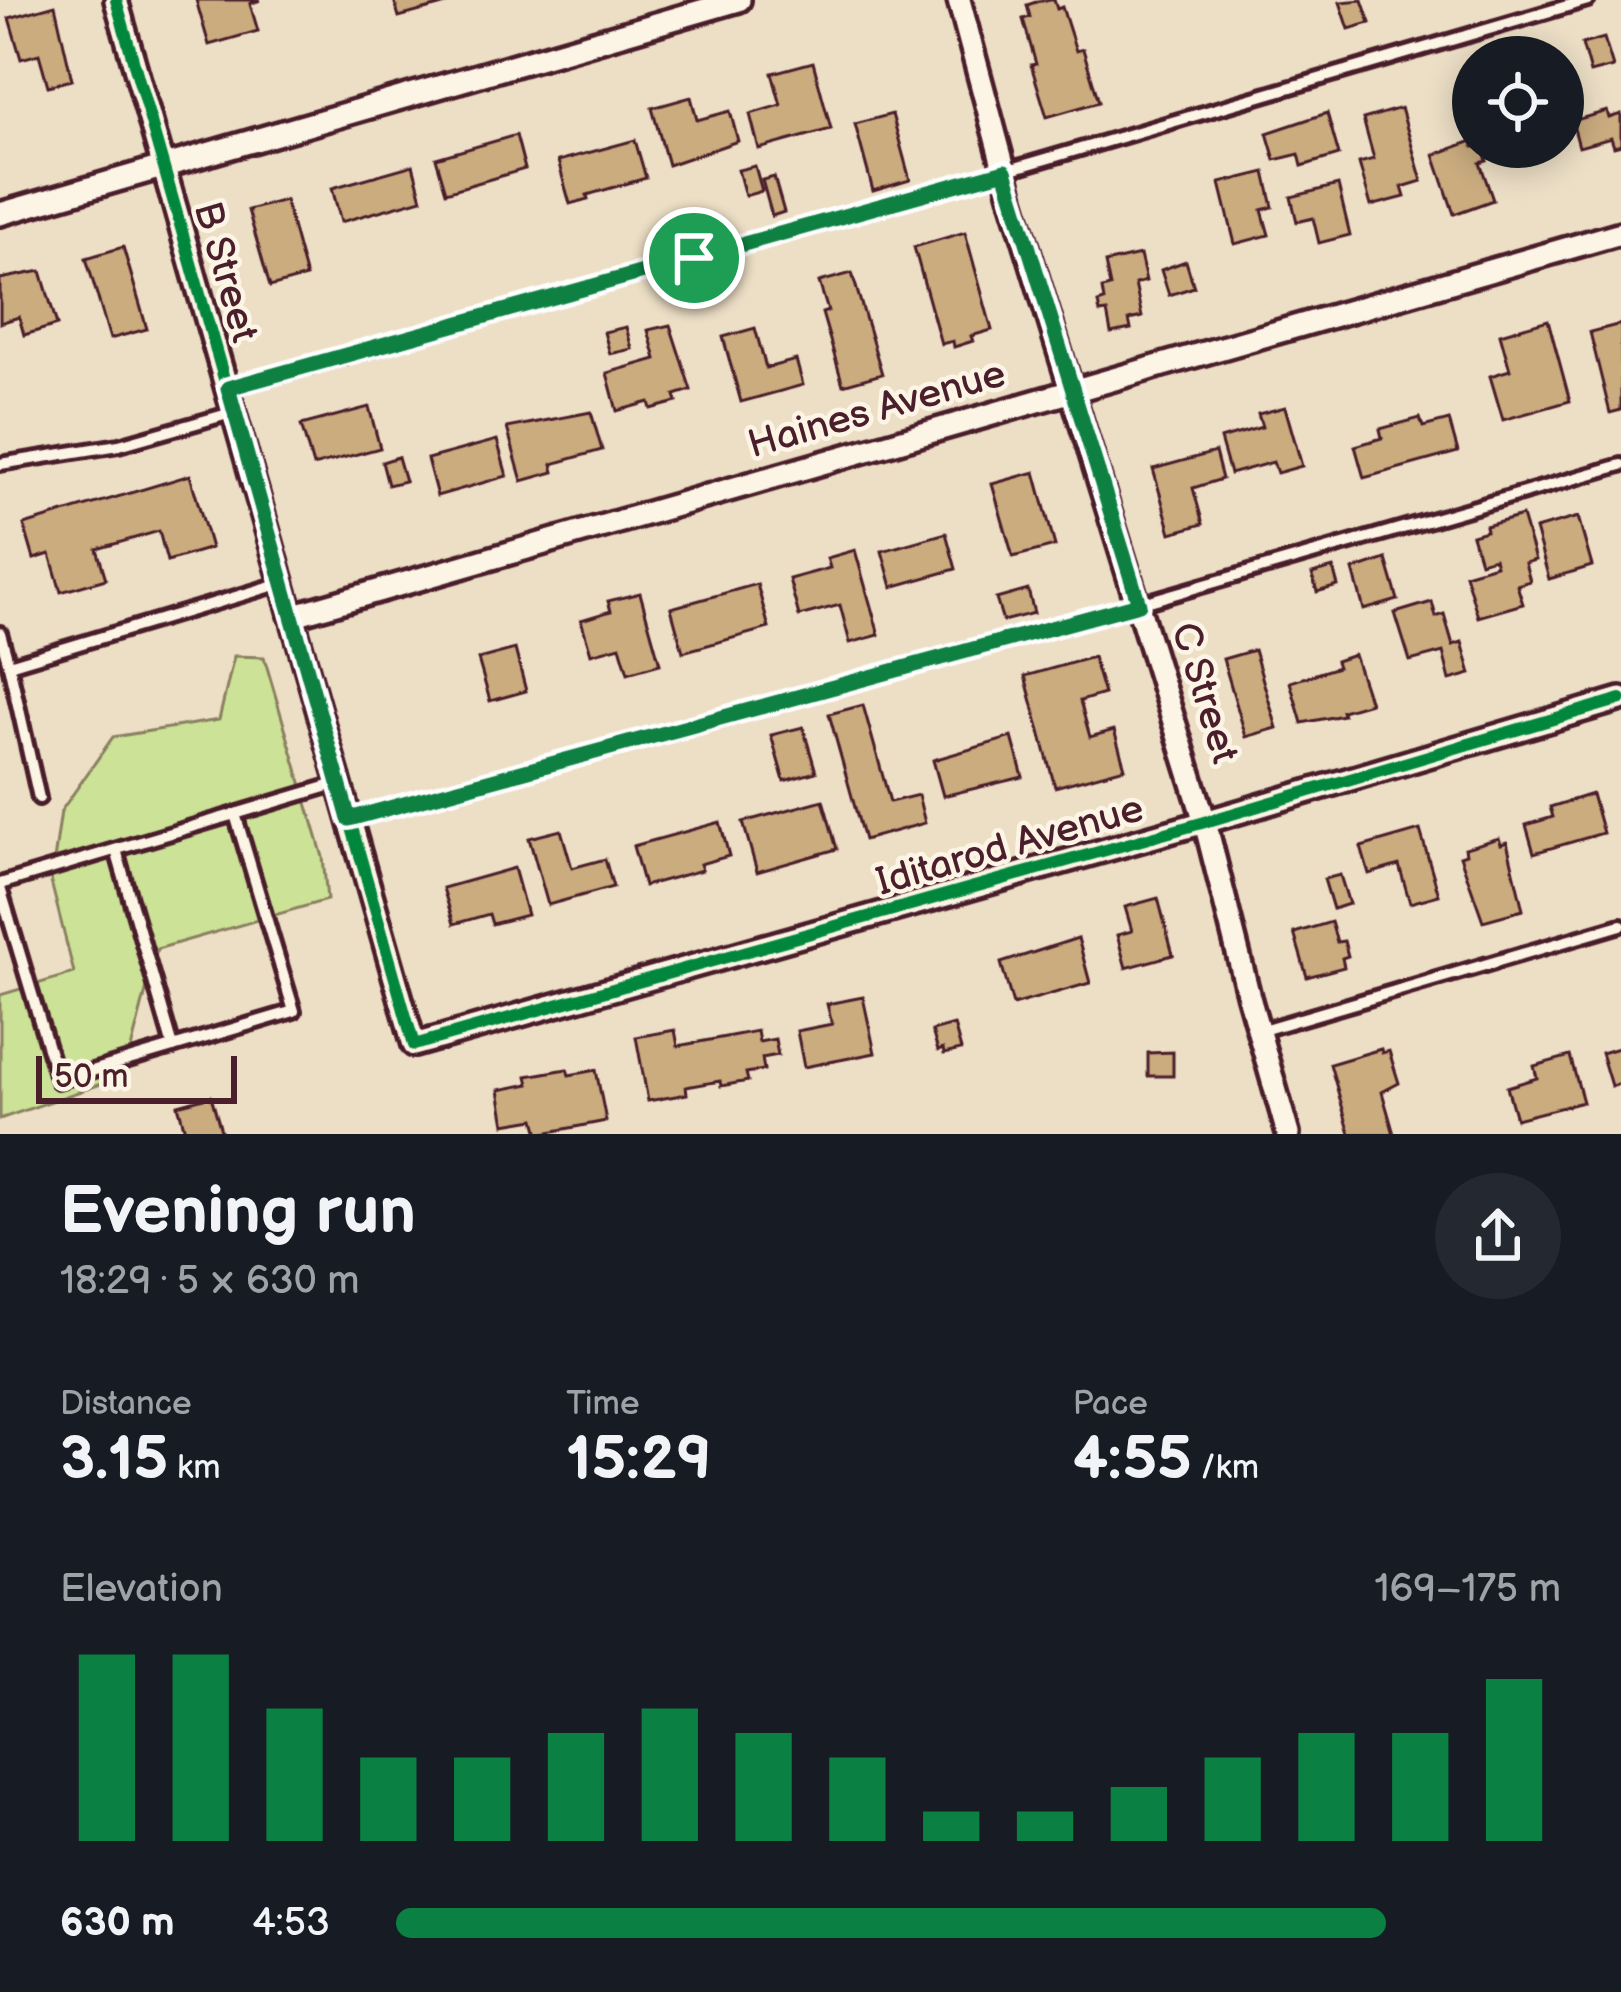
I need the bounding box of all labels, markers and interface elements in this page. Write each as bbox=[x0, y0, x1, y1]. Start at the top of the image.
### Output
map controls bbox=[1452, 36, 1584, 168]
button: locate bbox=[1452, 36, 1584, 168]
street label: B Street bbox=[183, 197, 267, 348]
pin bbox=[643, 207, 745, 309]
icon: arrive bbox=[661, 225, 727, 291]
street label: Haines Avenue bbox=[743, 351, 1011, 469]
street label: C Street bbox=[1160, 617, 1248, 769]
street label: Iditarod Avenue bbox=[871, 785, 1149, 907]
scale bar bbox=[36, 1050, 237, 1103]
text: 50 m bbox=[54, 1057, 129, 1097]
text: Evening run bbox=[60, 1173, 416, 1252]
button: share bbox=[1435, 1173, 1561, 1299]
text: 18:29 · 5 × 630 m bbox=[60, 1258, 360, 1305]
text: Distance bbox=[60, 1384, 192, 1424]
text: Time bbox=[566, 1384, 639, 1424]
text: Pace bbox=[1073, 1384, 1148, 1424]
text: 3.15 bbox=[60, 1424, 168, 1496]
text: 15:29 bbox=[566, 1424, 712, 1496]
text: 4:55 bbox=[1073, 1424, 1192, 1496]
text: km bbox=[168, 1448, 221, 1488]
text: /km bbox=[1192, 1448, 1259, 1488]
text: Elevation bbox=[60, 1566, 223, 1613]
text: 169–175 m bbox=[1374, 1566, 1561, 1613]
text: 630 m bbox=[60, 1900, 175, 1947]
text: 4:53 bbox=[252, 1900, 330, 1947]

